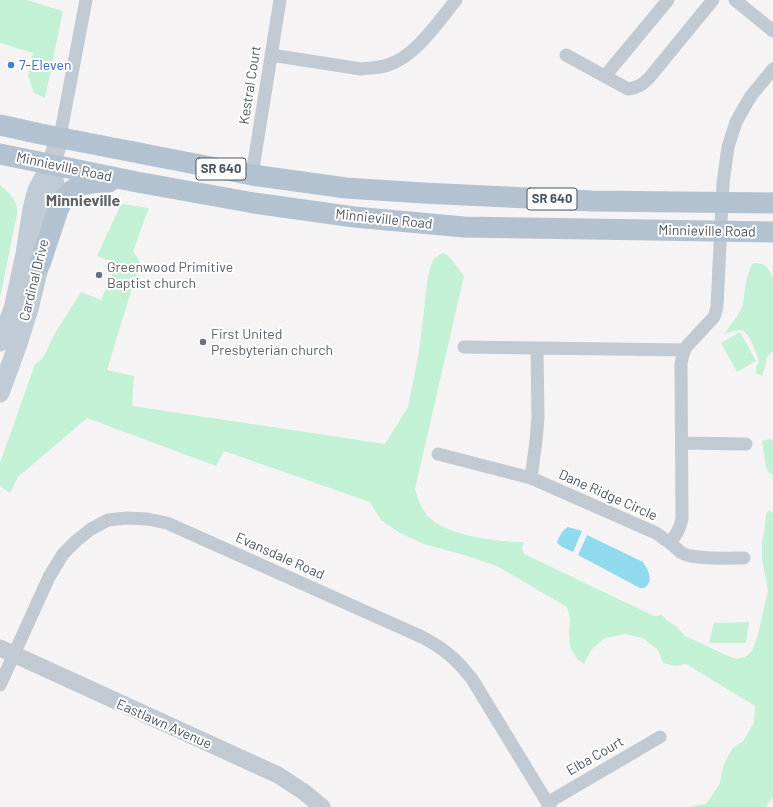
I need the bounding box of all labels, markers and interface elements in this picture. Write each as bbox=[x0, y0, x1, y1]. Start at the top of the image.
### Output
street label: Kestral Court bbox=[235, 44, 265, 126]
place label: 7-Eleven bbox=[19, 57, 72, 73]
marker: 7-Eleven bbox=[6, 60, 16, 70]
street label: Minnieville Road bbox=[15, 149, 113, 185]
road number: SR 640 bbox=[196, 158, 246, 180]
road number: SR 640 bbox=[527, 188, 577, 210]
district label: Minnieville bbox=[46, 191, 120, 211]
street label: Minnieville Road bbox=[335, 206, 433, 232]
street label: Minnieville Road bbox=[658, 222, 756, 240]
street label: Cardinal Drive bbox=[16, 237, 52, 323]
place label: Greenwood Primitive Baptist church bbox=[107, 259, 233, 292]
marker: Greenwood Primitive Baptist church bbox=[94, 270, 104, 280]
place label: First United Presbyterian church bbox=[211, 326, 333, 358]
marker: First United Presbyterian church bbox=[198, 337, 208, 347]
street label: Dane Ridge Circle bbox=[556, 466, 660, 524]
street label: Evansdale Road bbox=[233, 529, 327, 583]
street label: Eastlawn Avenue bbox=[114, 695, 214, 753]
street label: Elba Court bbox=[563, 733, 627, 779]

